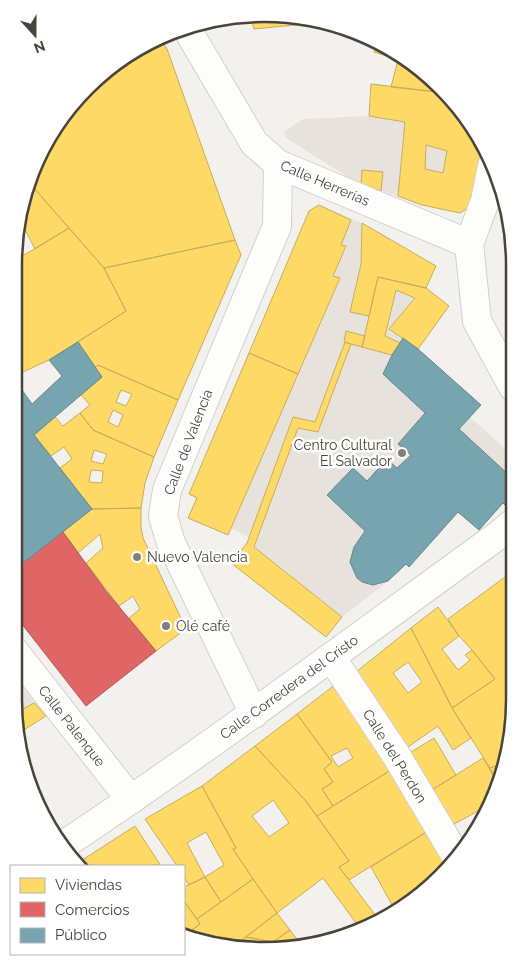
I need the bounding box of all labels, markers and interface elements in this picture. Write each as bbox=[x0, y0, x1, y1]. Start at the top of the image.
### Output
north arrow bbox=[10, 10, 60, 60]
text: N bbox=[32, 38, 48, 57]
street label: Calle Herrerías bbox=[278, 157, 372, 209]
street label: Calle de Valencia bbox=[161, 387, 215, 497]
place label: Centro Cultural El Salvador bbox=[294, 437, 392, 469]
marker: Centro Cultural El Salvador bbox=[396, 447, 408, 459]
place label: Nuevo Valencia bbox=[147, 549, 248, 565]
marker: Nuevo Valencia bbox=[131, 551, 143, 563]
place label: Olé café bbox=[176, 618, 230, 634]
marker: Olé café bbox=[160, 620, 172, 632]
street label: Calle Corredera del Cristo bbox=[217, 632, 361, 742]
street label: Calle Palenque bbox=[35, 682, 109, 770]
street label: Calle del Perdon bbox=[360, 706, 430, 806]
legend bbox=[10, 865, 185, 955]
text: Viviendas bbox=[55, 876, 122, 894]
text: Comercios bbox=[55, 901, 130, 919]
text: Público bbox=[55, 926, 107, 944]

